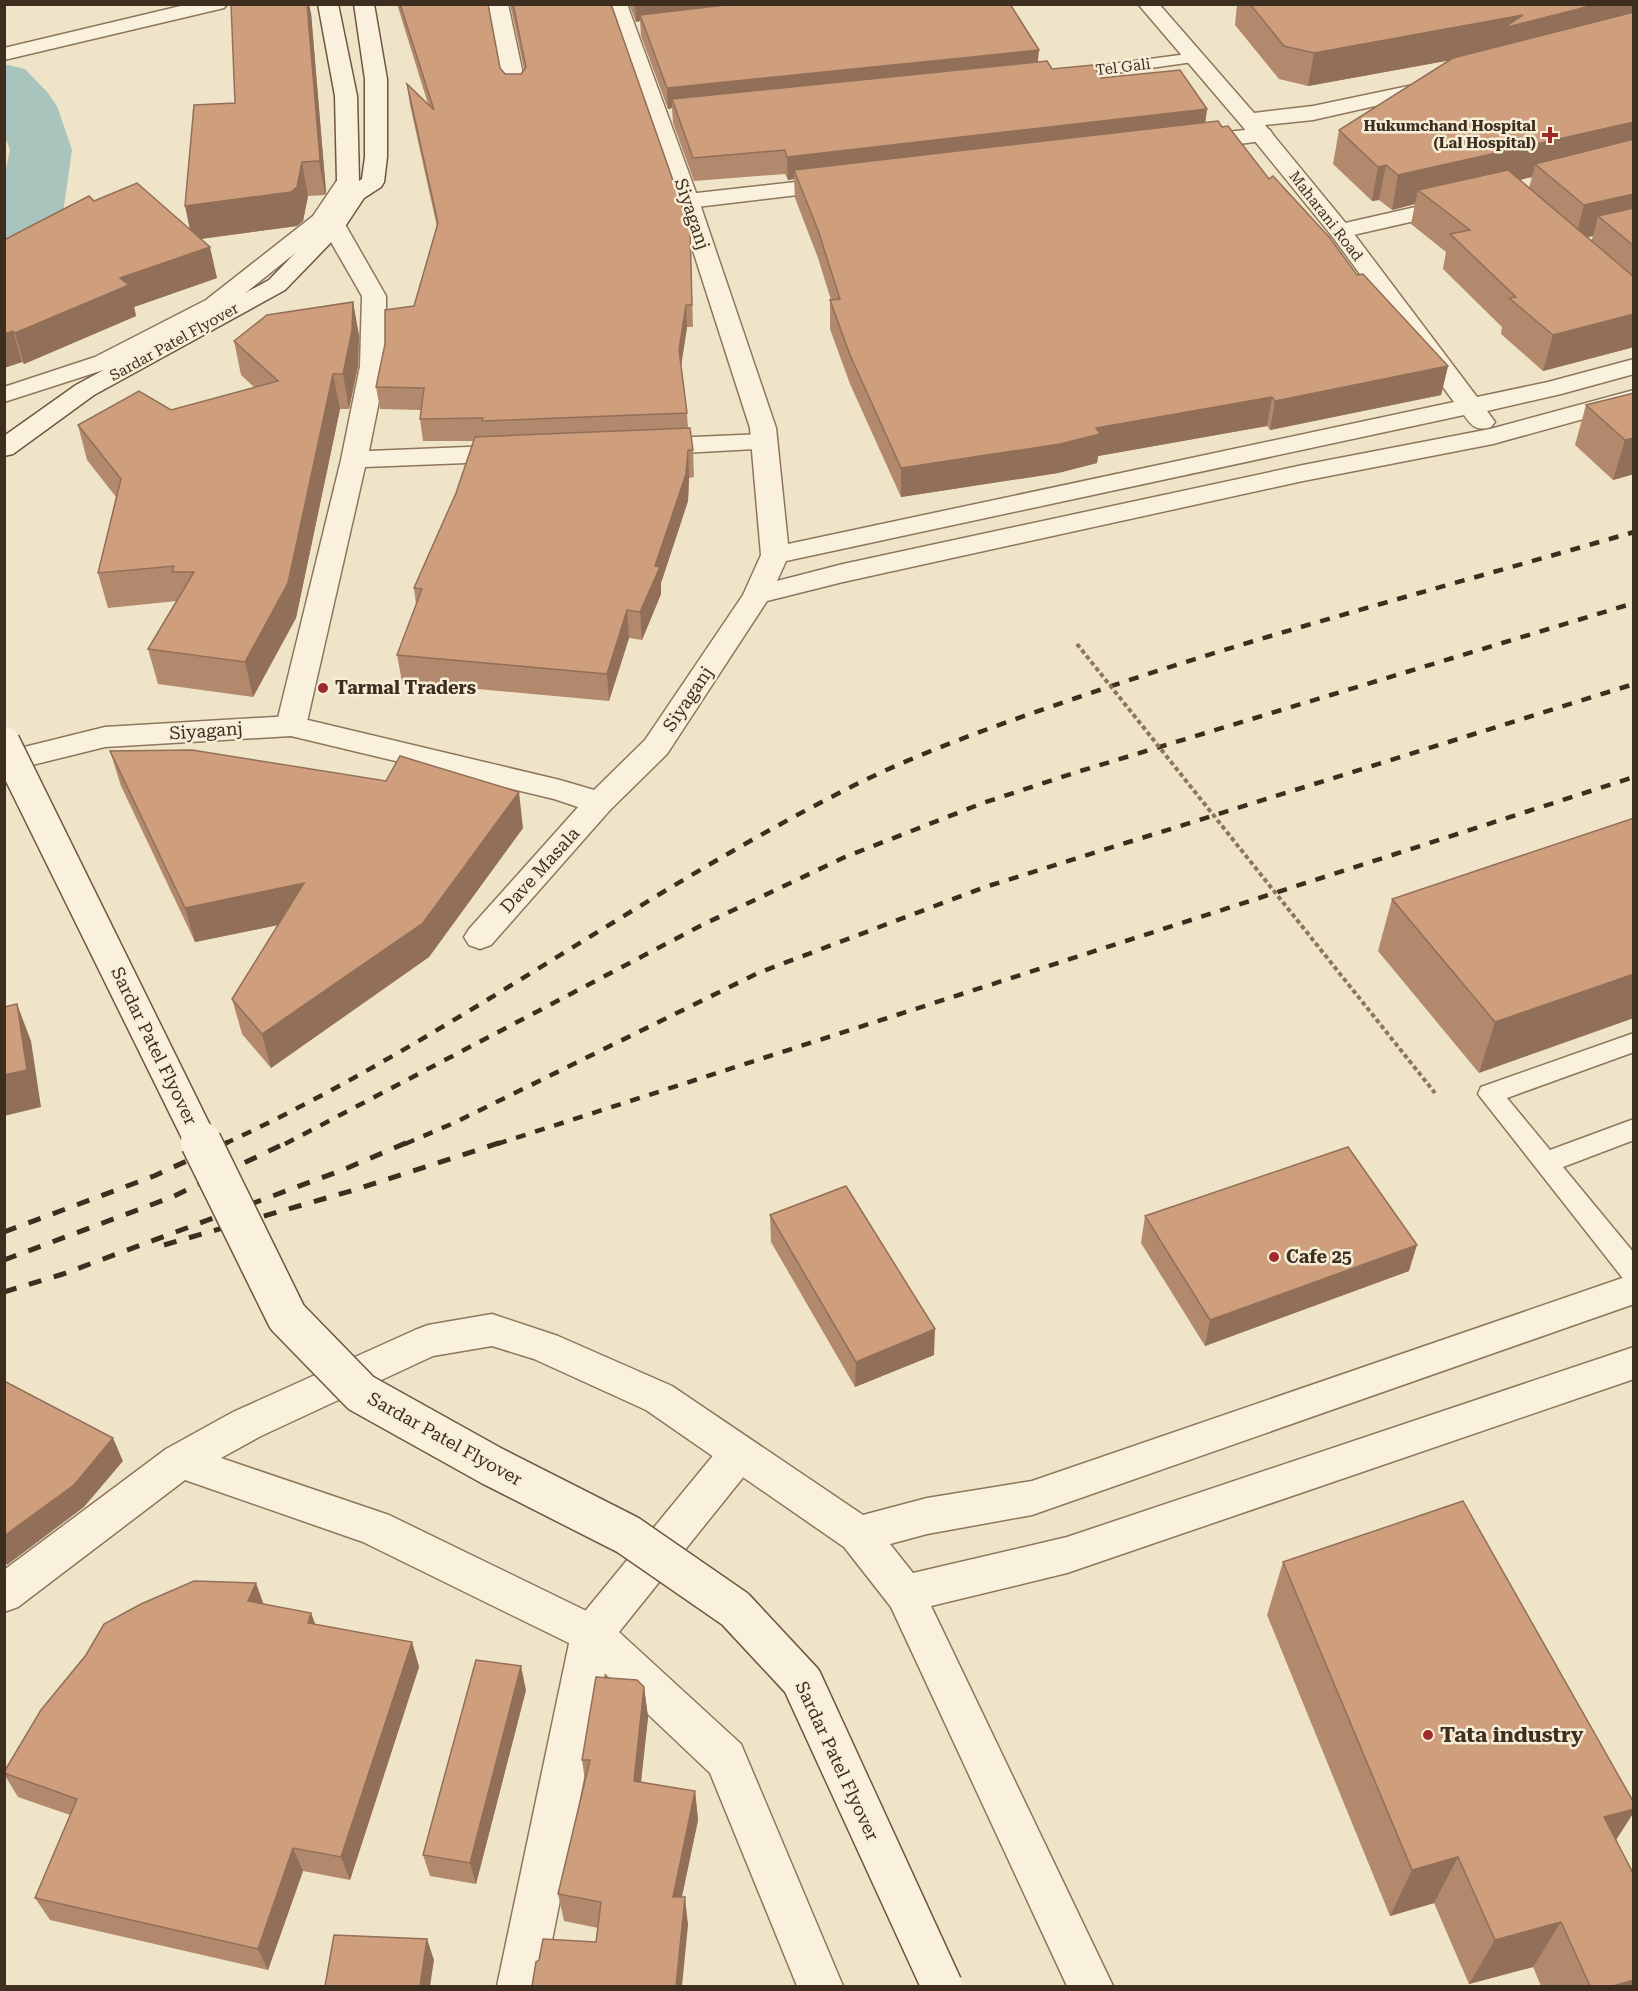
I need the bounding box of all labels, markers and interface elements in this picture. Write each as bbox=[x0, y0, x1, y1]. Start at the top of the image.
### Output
street label: Tel Gali bbox=[1095, 55, 1152, 79]
place label: Hukumchand Hospital (Lal Hospital) bbox=[1364, 117, 1536, 152]
marker: Hukumchand Hospital (Lal Hospital) bbox=[1541, 126, 1559, 144]
street label: Maharani Road bbox=[1285, 167, 1367, 265]
street label: Siyaganj bbox=[671, 176, 714, 252]
street label: Sardar Patel Flyover bbox=[107, 299, 241, 385]
street label: Siyaganj bbox=[658, 662, 717, 735]
place label: Tarmal Traders bbox=[335, 677, 476, 698]
marker: Tarmal Traders bbox=[316, 681, 330, 695]
street label: Siyaganj bbox=[168, 717, 243, 744]
street label: Dave Masala bbox=[496, 822, 584, 917]
street label: Sardar Patel Flyover bbox=[107, 963, 202, 1128]
place label: Cafe 25 bbox=[1286, 1246, 1352, 1267]
marker: Cafe 25 bbox=[1267, 1250, 1281, 1264]
street label: Sardar Patel Flyover bbox=[364, 1387, 526, 1490]
street label: Sardar Patel Flyover bbox=[791, 1678, 884, 1844]
place label: Tata industry bbox=[1440, 1723, 1584, 1747]
marker: Tata industry bbox=[1421, 1728, 1435, 1742]

